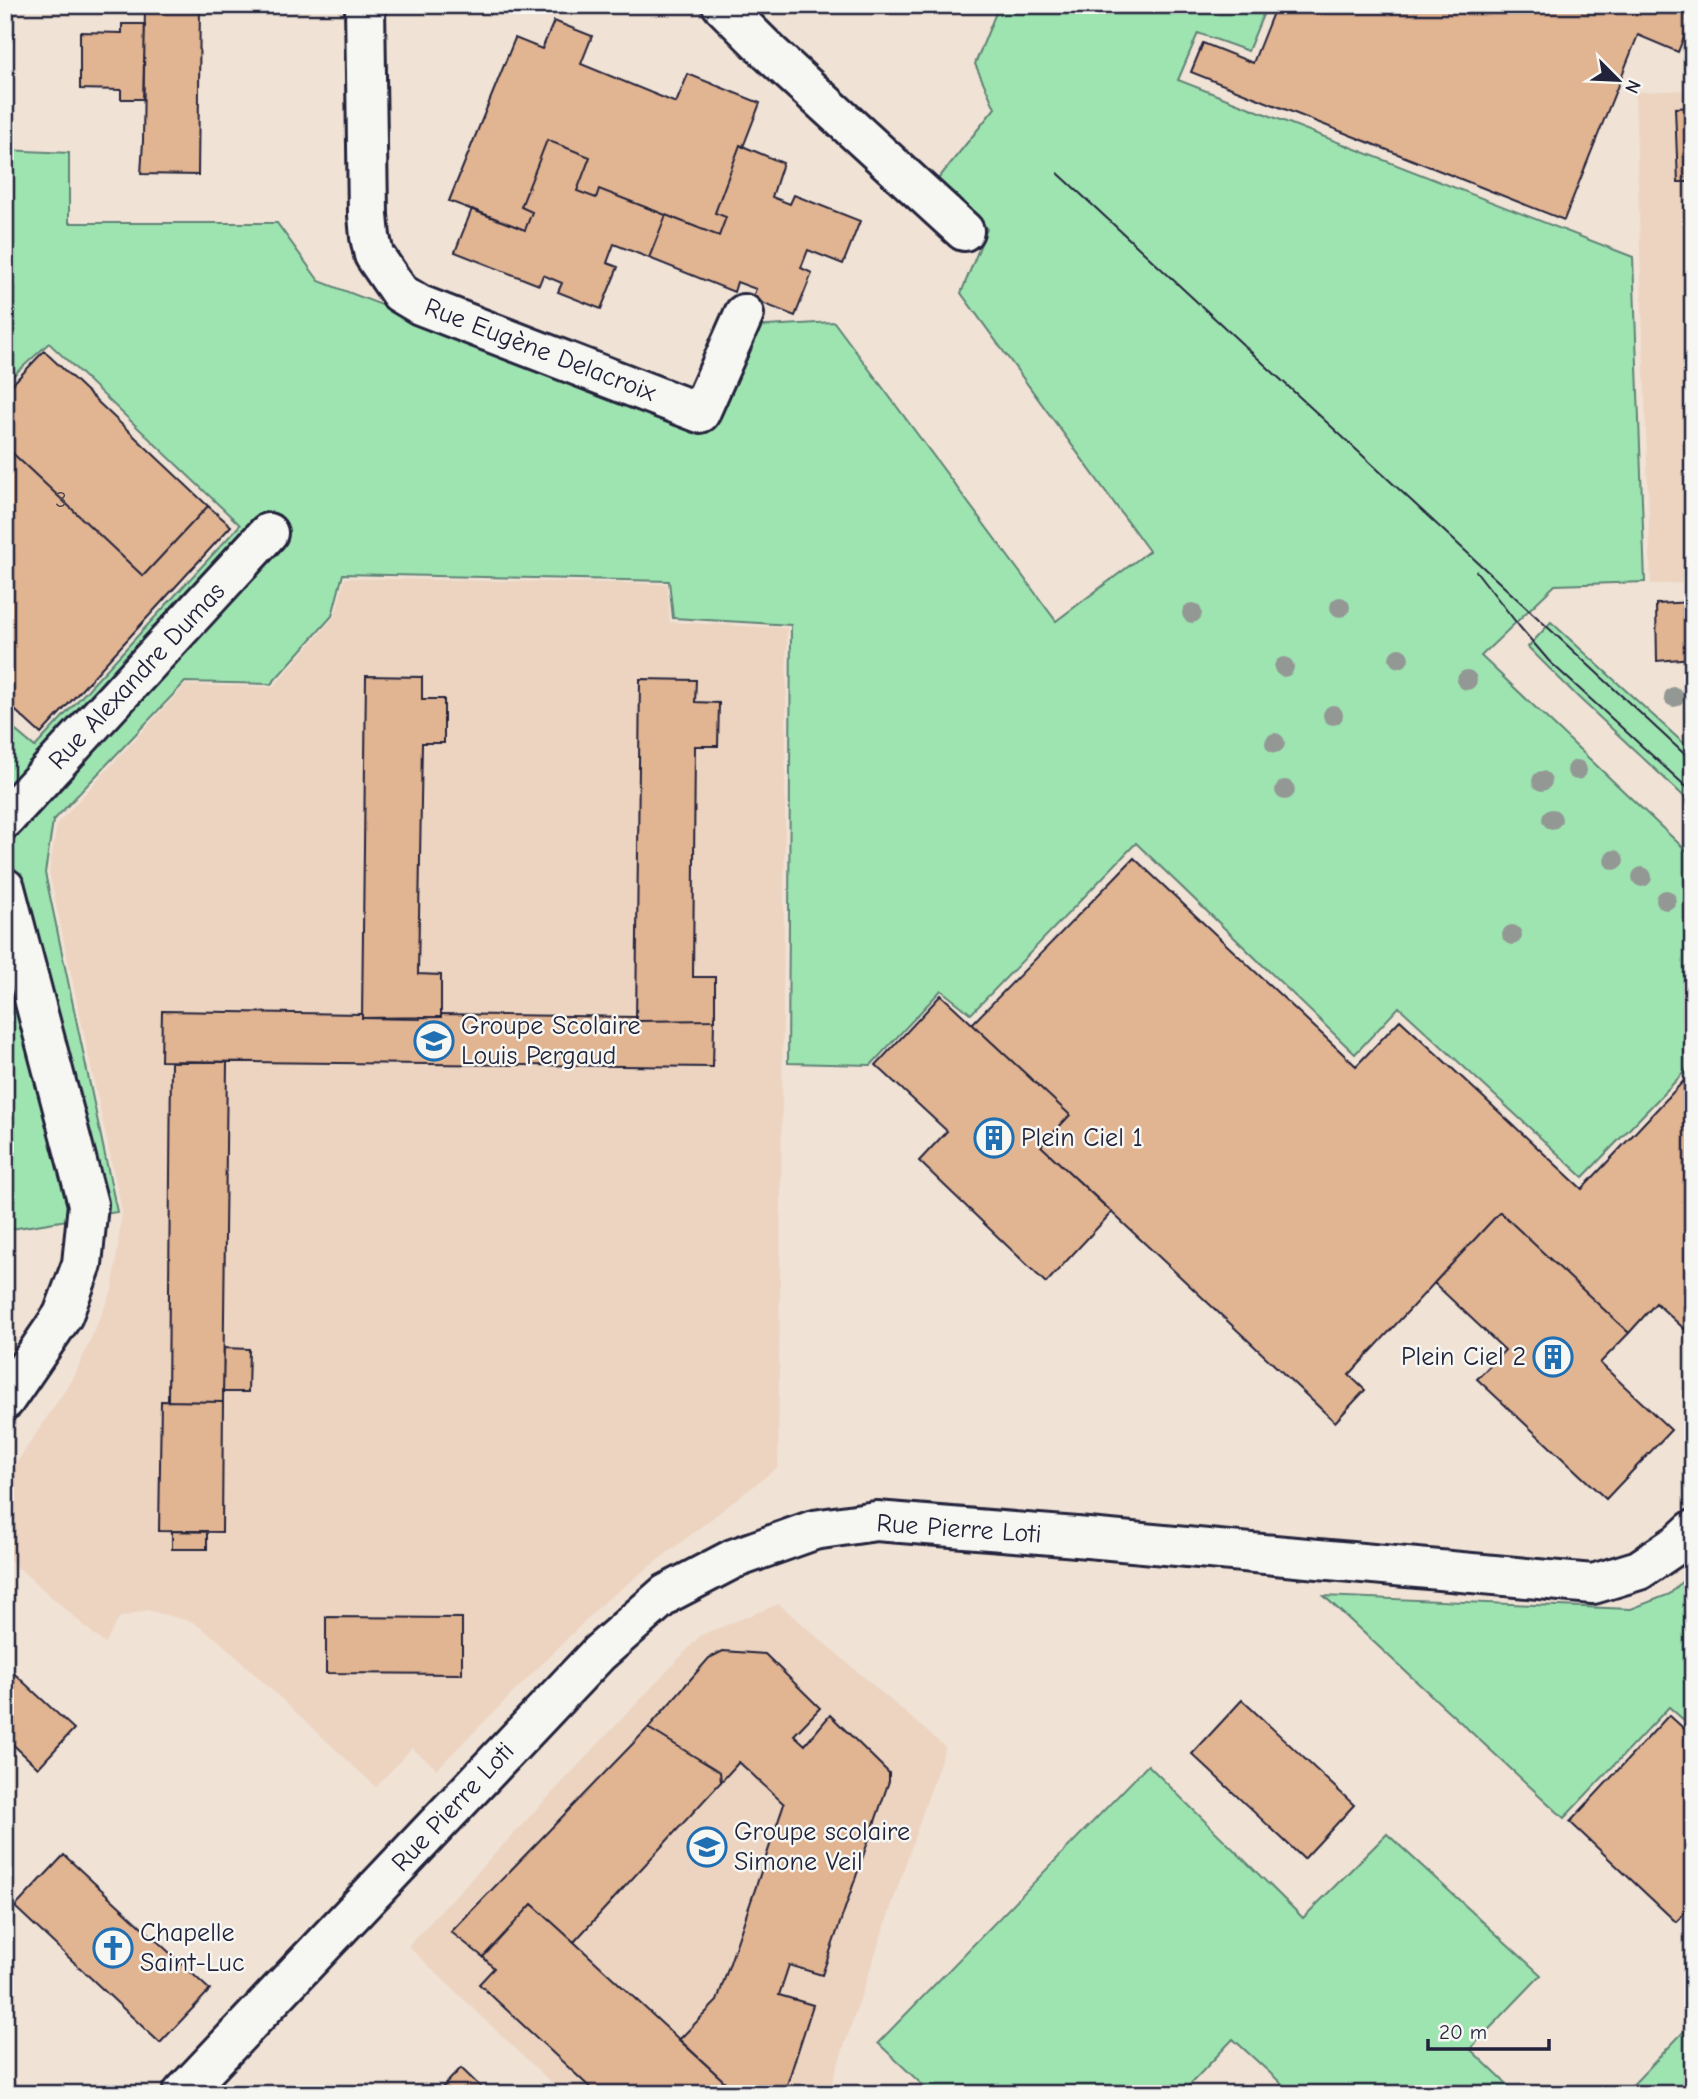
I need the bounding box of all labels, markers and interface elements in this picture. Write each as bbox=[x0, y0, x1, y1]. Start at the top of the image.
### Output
north arrow bbox=[1582, 46, 1652, 116]
text: N bbox=[1620, 76, 1645, 97]
street label: Rue Eugène Delacroix bbox=[420, 292, 660, 408]
house number: 3 bbox=[55, 486, 67, 513]
street label: Rue Alexandre Dumas bbox=[43, 576, 231, 776]
place label: Groupe Scolaire Louis Pergaud bbox=[461, 1011, 641, 1071]
school or university icon: Groupe Scolaire Louis Pergaud bbox=[413, 1020, 455, 1062]
building icon: Plein Ciel 1 bbox=[973, 1117, 1015, 1159]
place label: Plein Ciel 1 bbox=[1021, 1123, 1143, 1153]
building icon: Plein Ciel 2 bbox=[1532, 1336, 1574, 1378]
place label: Plein Ciel 2 bbox=[1401, 1342, 1526, 1372]
street label: Rue Pierre Loti bbox=[876, 1508, 1042, 1550]
street label: Rue Pierre Loti bbox=[386, 1736, 520, 1878]
place label: Groupe scolaire Simone Veil bbox=[734, 1817, 910, 1877]
school or university icon: Groupe scolaire Simone Veil bbox=[686, 1826, 728, 1868]
place label: Chapelle Saint-Luc bbox=[140, 1918, 244, 1978]
church icon: Chapelle Saint-Luc bbox=[92, 1927, 134, 1969]
scale bar bbox=[1428, 2008, 1549, 2052]
text: 20 m bbox=[1439, 2020, 1487, 2044]

